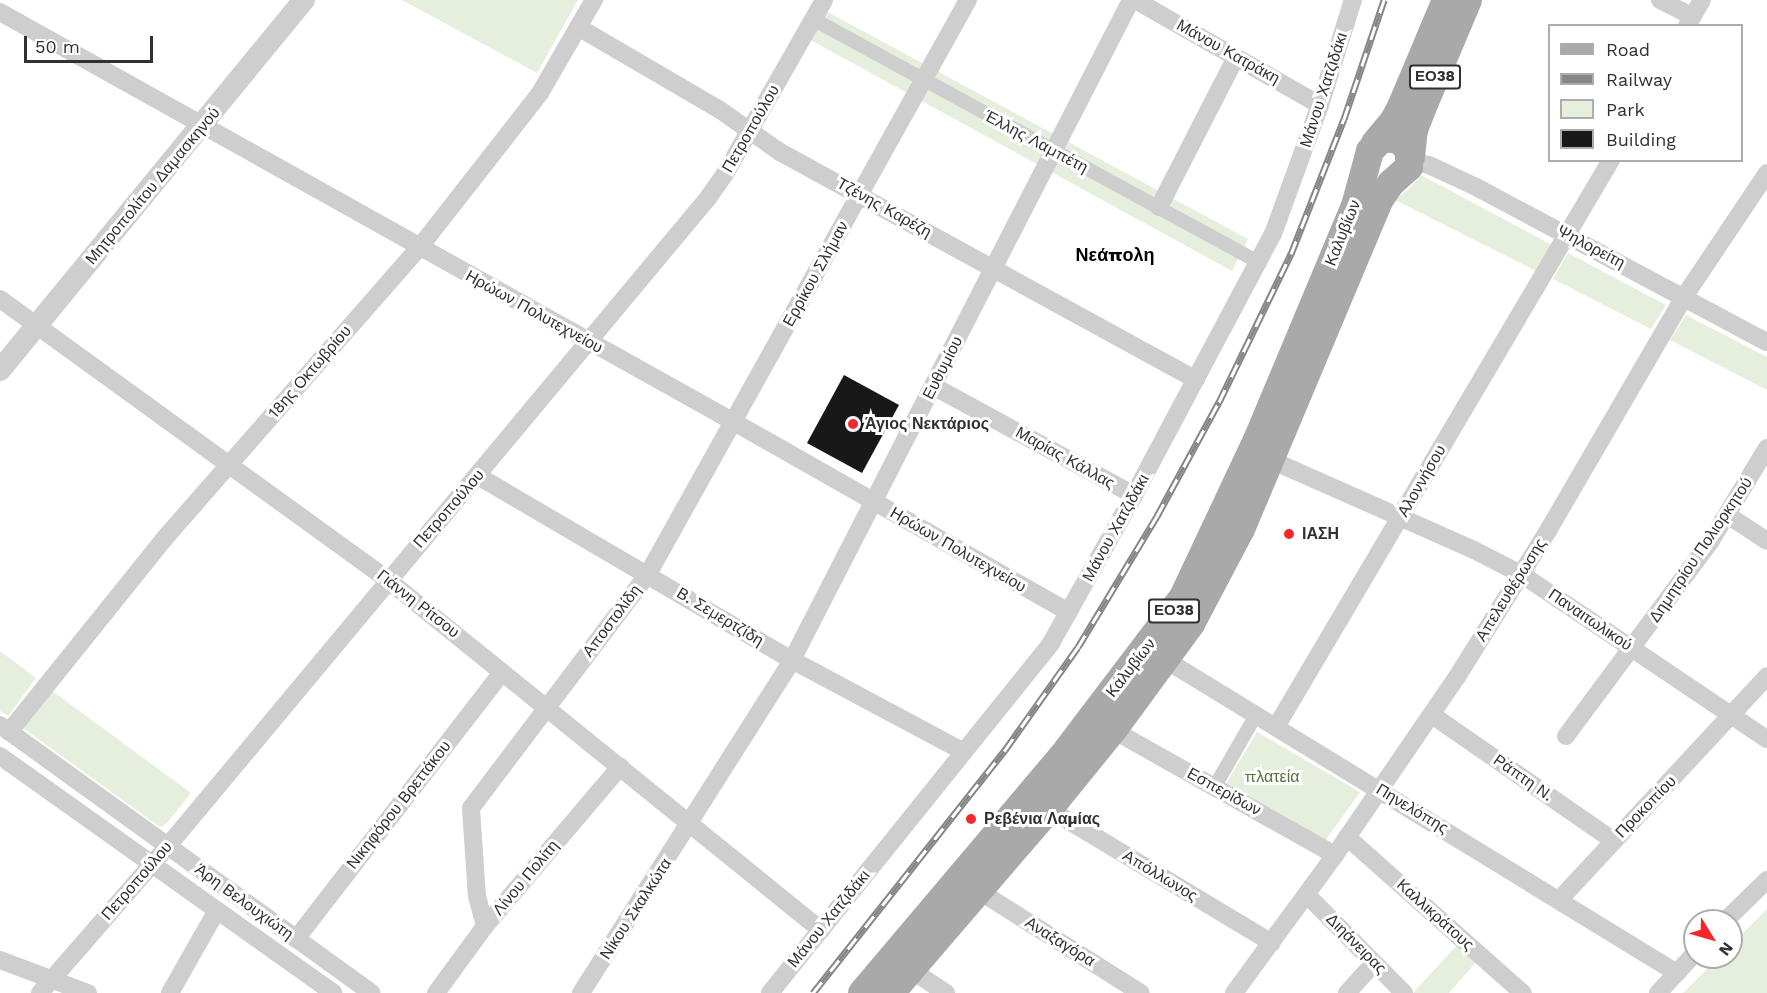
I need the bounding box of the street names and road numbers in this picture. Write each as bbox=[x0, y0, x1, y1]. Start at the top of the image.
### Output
street label: Μάνου Κατράκη bbox=[1173, 16, 1283, 88]
street label: Μάνου Χατζιδάκι bbox=[1296, 30, 1352, 150]
road number: ΕΟ38 bbox=[1408, 65, 1462, 89]
street label: Πετροπούλου bbox=[718, 82, 784, 176]
street label: Μητροπολίτου Δαμασκηνού bbox=[82, 104, 224, 268]
street label: Έλλης Λαμπέτη bbox=[981, 107, 1091, 177]
street label: Τζένης Καρέζη bbox=[833, 174, 935, 242]
street label: Καλυβίων bbox=[1321, 197, 1365, 269]
street label: Ερρίκου Σλήμαν bbox=[779, 218, 853, 330]
street label: Ψηλορείτη bbox=[1554, 221, 1628, 273]
street label: Ηρώων Πολυτεχνείου bbox=[462, 266, 606, 358]
street label: 18ης Οκτωβρίου bbox=[264, 322, 356, 422]
street label: Ευθυμίου bbox=[919, 333, 967, 403]
street label: Μαρίας Κάλλας bbox=[1012, 423, 1118, 493]
street label: Αλοννήσου bbox=[1394, 442, 1450, 520]
street label: Πετροπούλου bbox=[410, 466, 488, 552]
street label: Μάνου Χατζιδάκι bbox=[1079, 471, 1153, 585]
street label: Δημητρίου Πολιορκητού bbox=[1645, 474, 1757, 626]
street label: Ηρώων Πολυτεχνείου bbox=[887, 503, 1029, 597]
street label: Απελευθέρωσης bbox=[1472, 535, 1550, 645]
street label: Γιάννη Ρίτσου bbox=[373, 566, 463, 642]
street label: Αποστολίδη bbox=[579, 581, 645, 661]
street label: Β. Σεμερτζίδη bbox=[673, 584, 767, 650]
street label: Παναιτωλικού bbox=[1544, 585, 1636, 655]
road number: ΕΟ38 bbox=[1147, 599, 1201, 623]
street label: Καλυβίων bbox=[1102, 635, 1160, 701]
street label: Νικηφόρου Βρεττάκου bbox=[343, 737, 455, 873]
street label: Ράπτη Ν. bbox=[1490, 751, 1556, 805]
street label: Εσπερίδων bbox=[1184, 764, 1264, 820]
street label: Προκοπίου bbox=[1612, 772, 1680, 842]
street label: Πηνελόπης bbox=[1372, 780, 1452, 838]
street label: Λίνου Πολίτη bbox=[489, 836, 563, 920]
street label: Πετροπούλου bbox=[98, 838, 176, 924]
street label: Απόλλωνος bbox=[1119, 846, 1201, 906]
street label: Νίκου Σκαλκώτα bbox=[596, 855, 676, 963]
street label: Άρη Βελουχιώτη bbox=[191, 860, 297, 944]
street label: Μάνου Χατζιδάκι bbox=[784, 866, 874, 972]
street label: Καλλικράτους bbox=[1393, 875, 1477, 955]
street label: Διηάνειρας bbox=[1322, 910, 1390, 978]
street label: Αναξαγόρα bbox=[1021, 913, 1099, 971]

